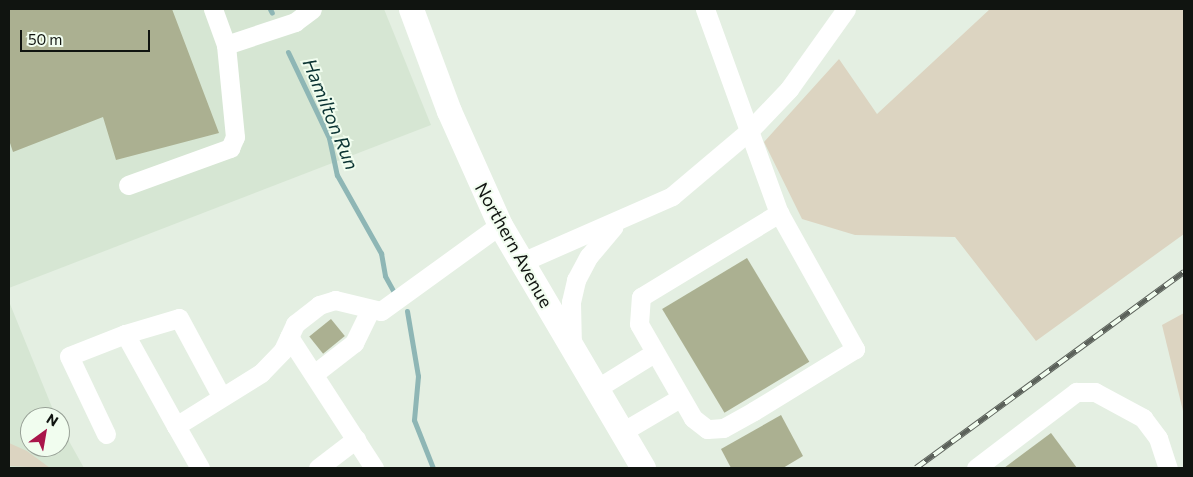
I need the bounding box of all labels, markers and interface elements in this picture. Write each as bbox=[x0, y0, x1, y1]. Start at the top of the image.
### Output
scale bar bbox=[22, 20, 152, 52]
text: 50 m bbox=[28, 30, 62, 48]
water label: Hamilton Run bbox=[298, 55, 364, 173]
street label: Northern Avenue bbox=[471, 179, 557, 311]
north arrow bbox=[20, 407, 70, 457]
text: N bbox=[44, 410, 62, 430]

